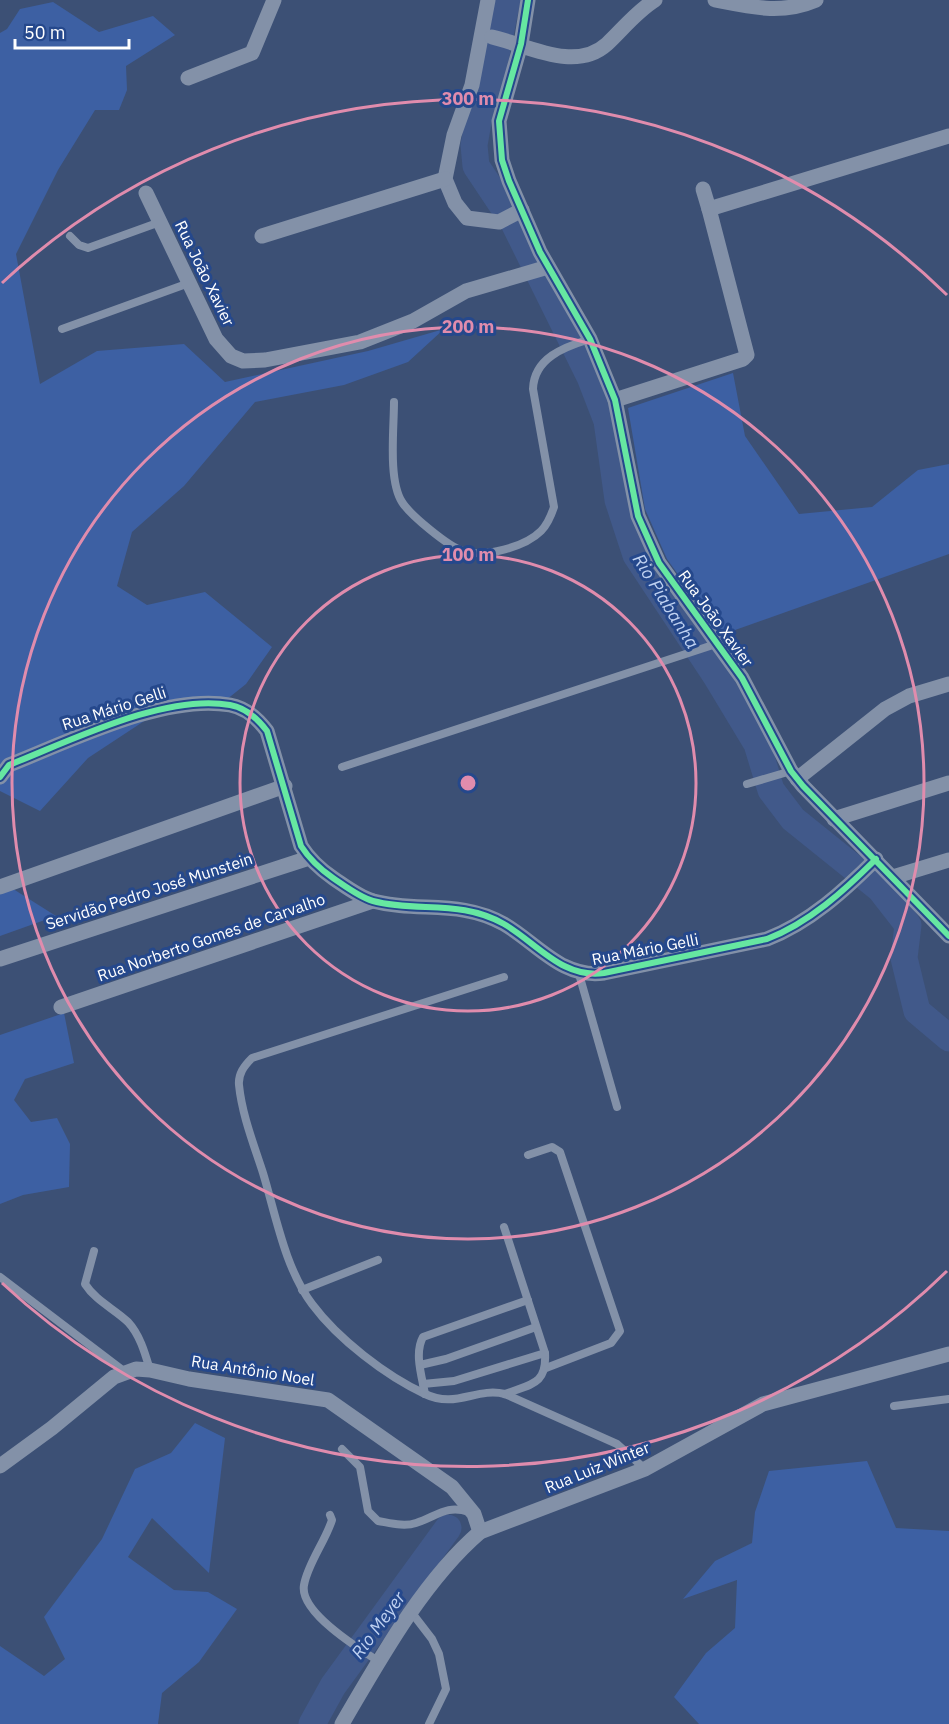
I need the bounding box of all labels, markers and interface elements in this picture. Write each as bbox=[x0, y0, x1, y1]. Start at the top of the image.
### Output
scale bar bbox=[15, 12, 129, 50]
text: 50 m bbox=[24, 21, 66, 44]
text: 300 m bbox=[442, 87, 494, 110]
street label: Rua João Xavier bbox=[171, 217, 239, 329]
text: 200 m bbox=[442, 315, 494, 338]
text: 100 m bbox=[442, 543, 494, 566]
water label: Rio Piabanha bbox=[628, 549, 704, 653]
street label: Rua João Xavier bbox=[674, 566, 758, 670]
street label: Rua Mário Gelli bbox=[59, 682, 169, 734]
centre of rings bbox=[458, 773, 478, 793]
street label: Servidão Pedro José Munstein bbox=[43, 848, 255, 934]
street label: Rua Norberto Gomes de Carvalho bbox=[95, 889, 328, 985]
street label: Rua Mário Gelli bbox=[590, 929, 700, 969]
street label: Rua Antônio Noel bbox=[190, 1350, 316, 1390]
street label: Rua Luiz Winter bbox=[542, 1437, 652, 1497]
water label: Rio Meyer bbox=[346, 1586, 410, 1663]

